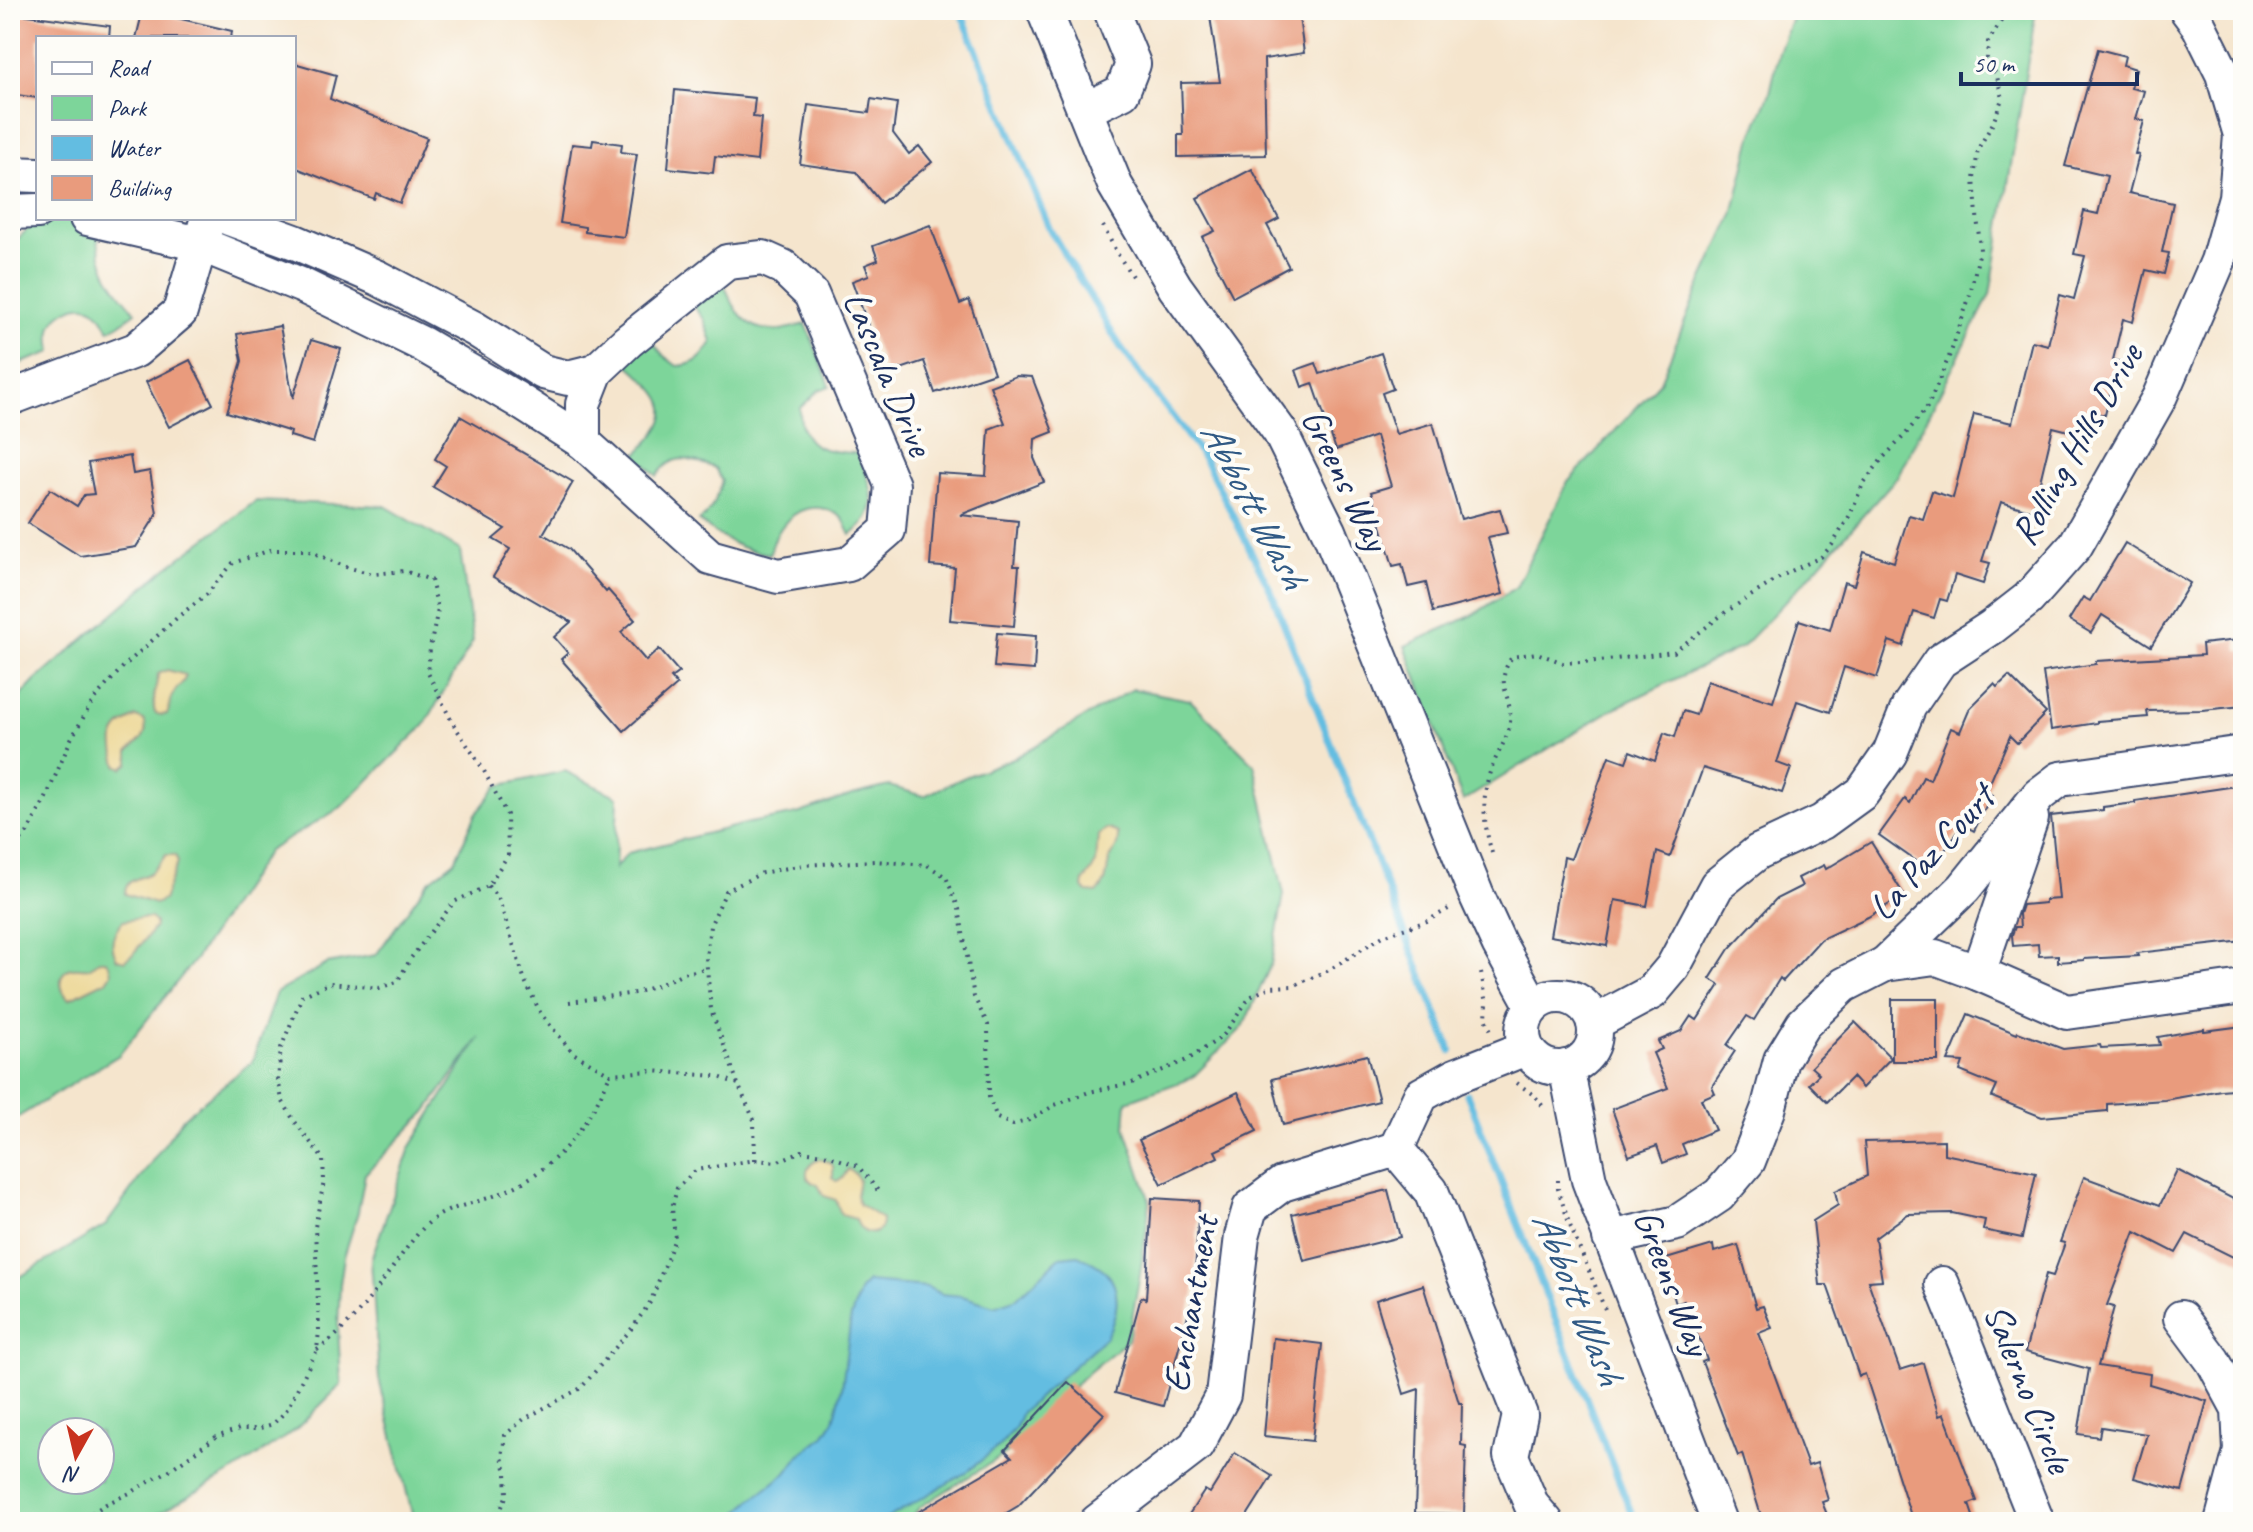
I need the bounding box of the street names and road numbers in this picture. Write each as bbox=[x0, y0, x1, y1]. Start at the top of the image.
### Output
street label: Lascala Drive bbox=[833, 284, 945, 465]
street label: Rolling Hills Drive bbox=[2000, 333, 2154, 553]
street label: Greens Way bbox=[1291, 401, 1401, 561]
street label: La Paz Court bbox=[1858, 771, 2008, 930]
street label: Greens Way bbox=[1623, 1203, 1723, 1364]
street label: Enchantment bbox=[1152, 1209, 1230, 1396]
street label: Salerno Circle bbox=[1973, 1297, 2085, 1482]

